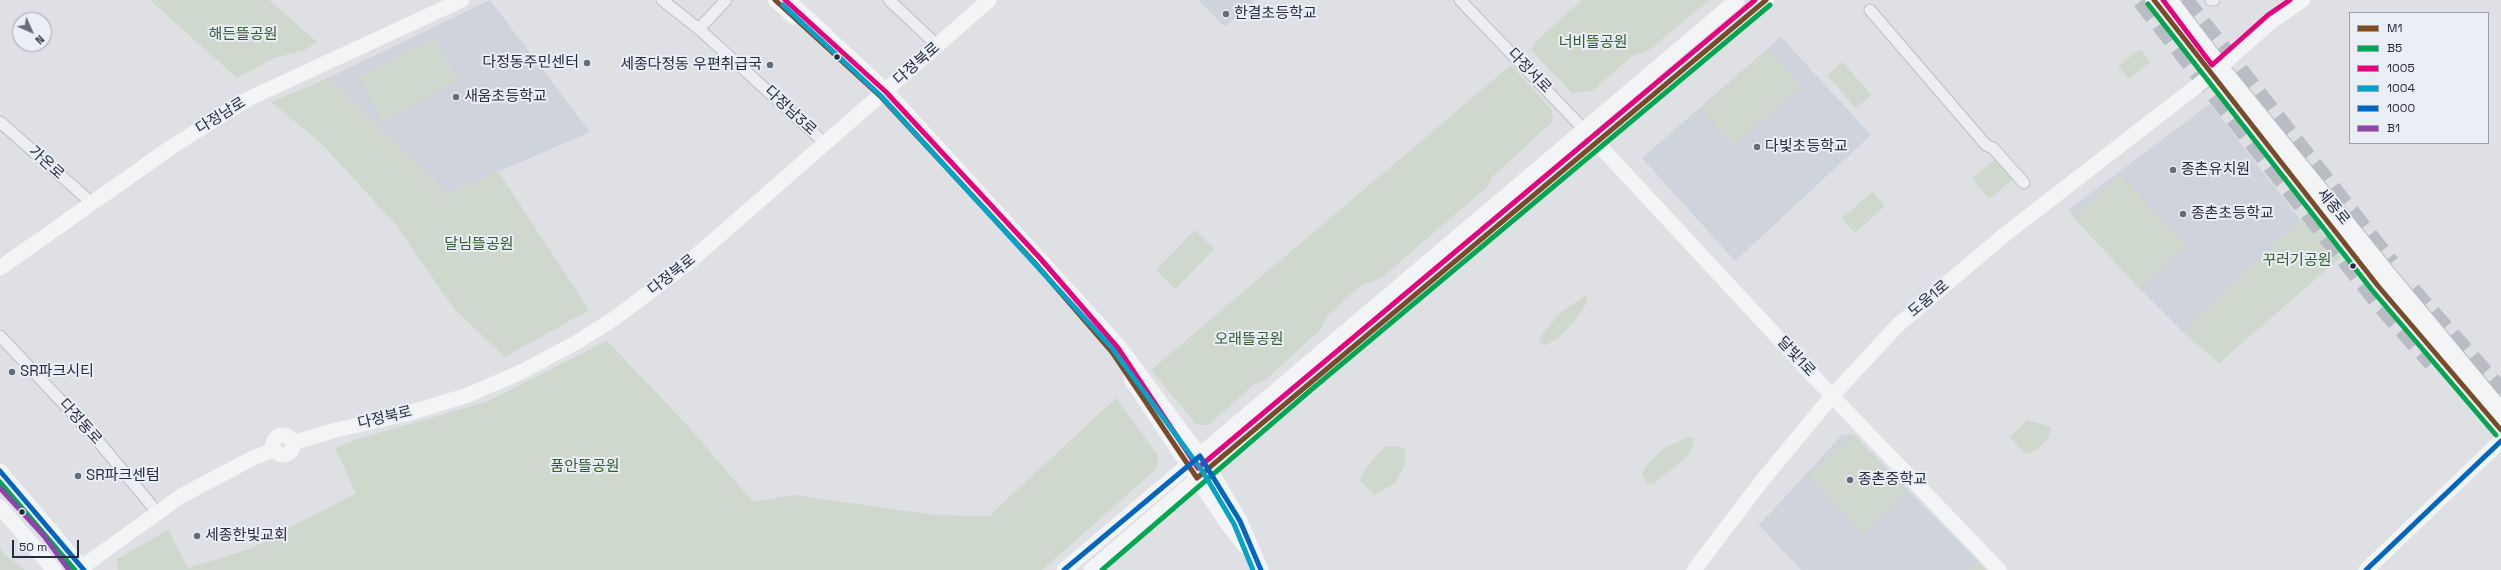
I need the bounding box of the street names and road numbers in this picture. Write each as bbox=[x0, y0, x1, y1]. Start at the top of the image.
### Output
street label: 다정북로 bbox=[890, 39, 944, 89]
street label: 다정서로 bbox=[1503, 45, 1555, 97]
street label: 다정남3로 bbox=[760, 83, 820, 139]
street label: 다정남로 bbox=[193, 94, 249, 138]
street label: 가온로 bbox=[25, 142, 67, 184]
street label: 세종로 bbox=[2313, 185, 2353, 229]
street label: 다정북로 bbox=[645, 251, 699, 299]
street label: 도움1로 bbox=[1905, 277, 1953, 321]
street label: 달빛1로 bbox=[1773, 333, 1819, 381]
street label: 다정동로 bbox=[55, 395, 105, 449]
street label: 다정북로 bbox=[356, 403, 414, 433]

